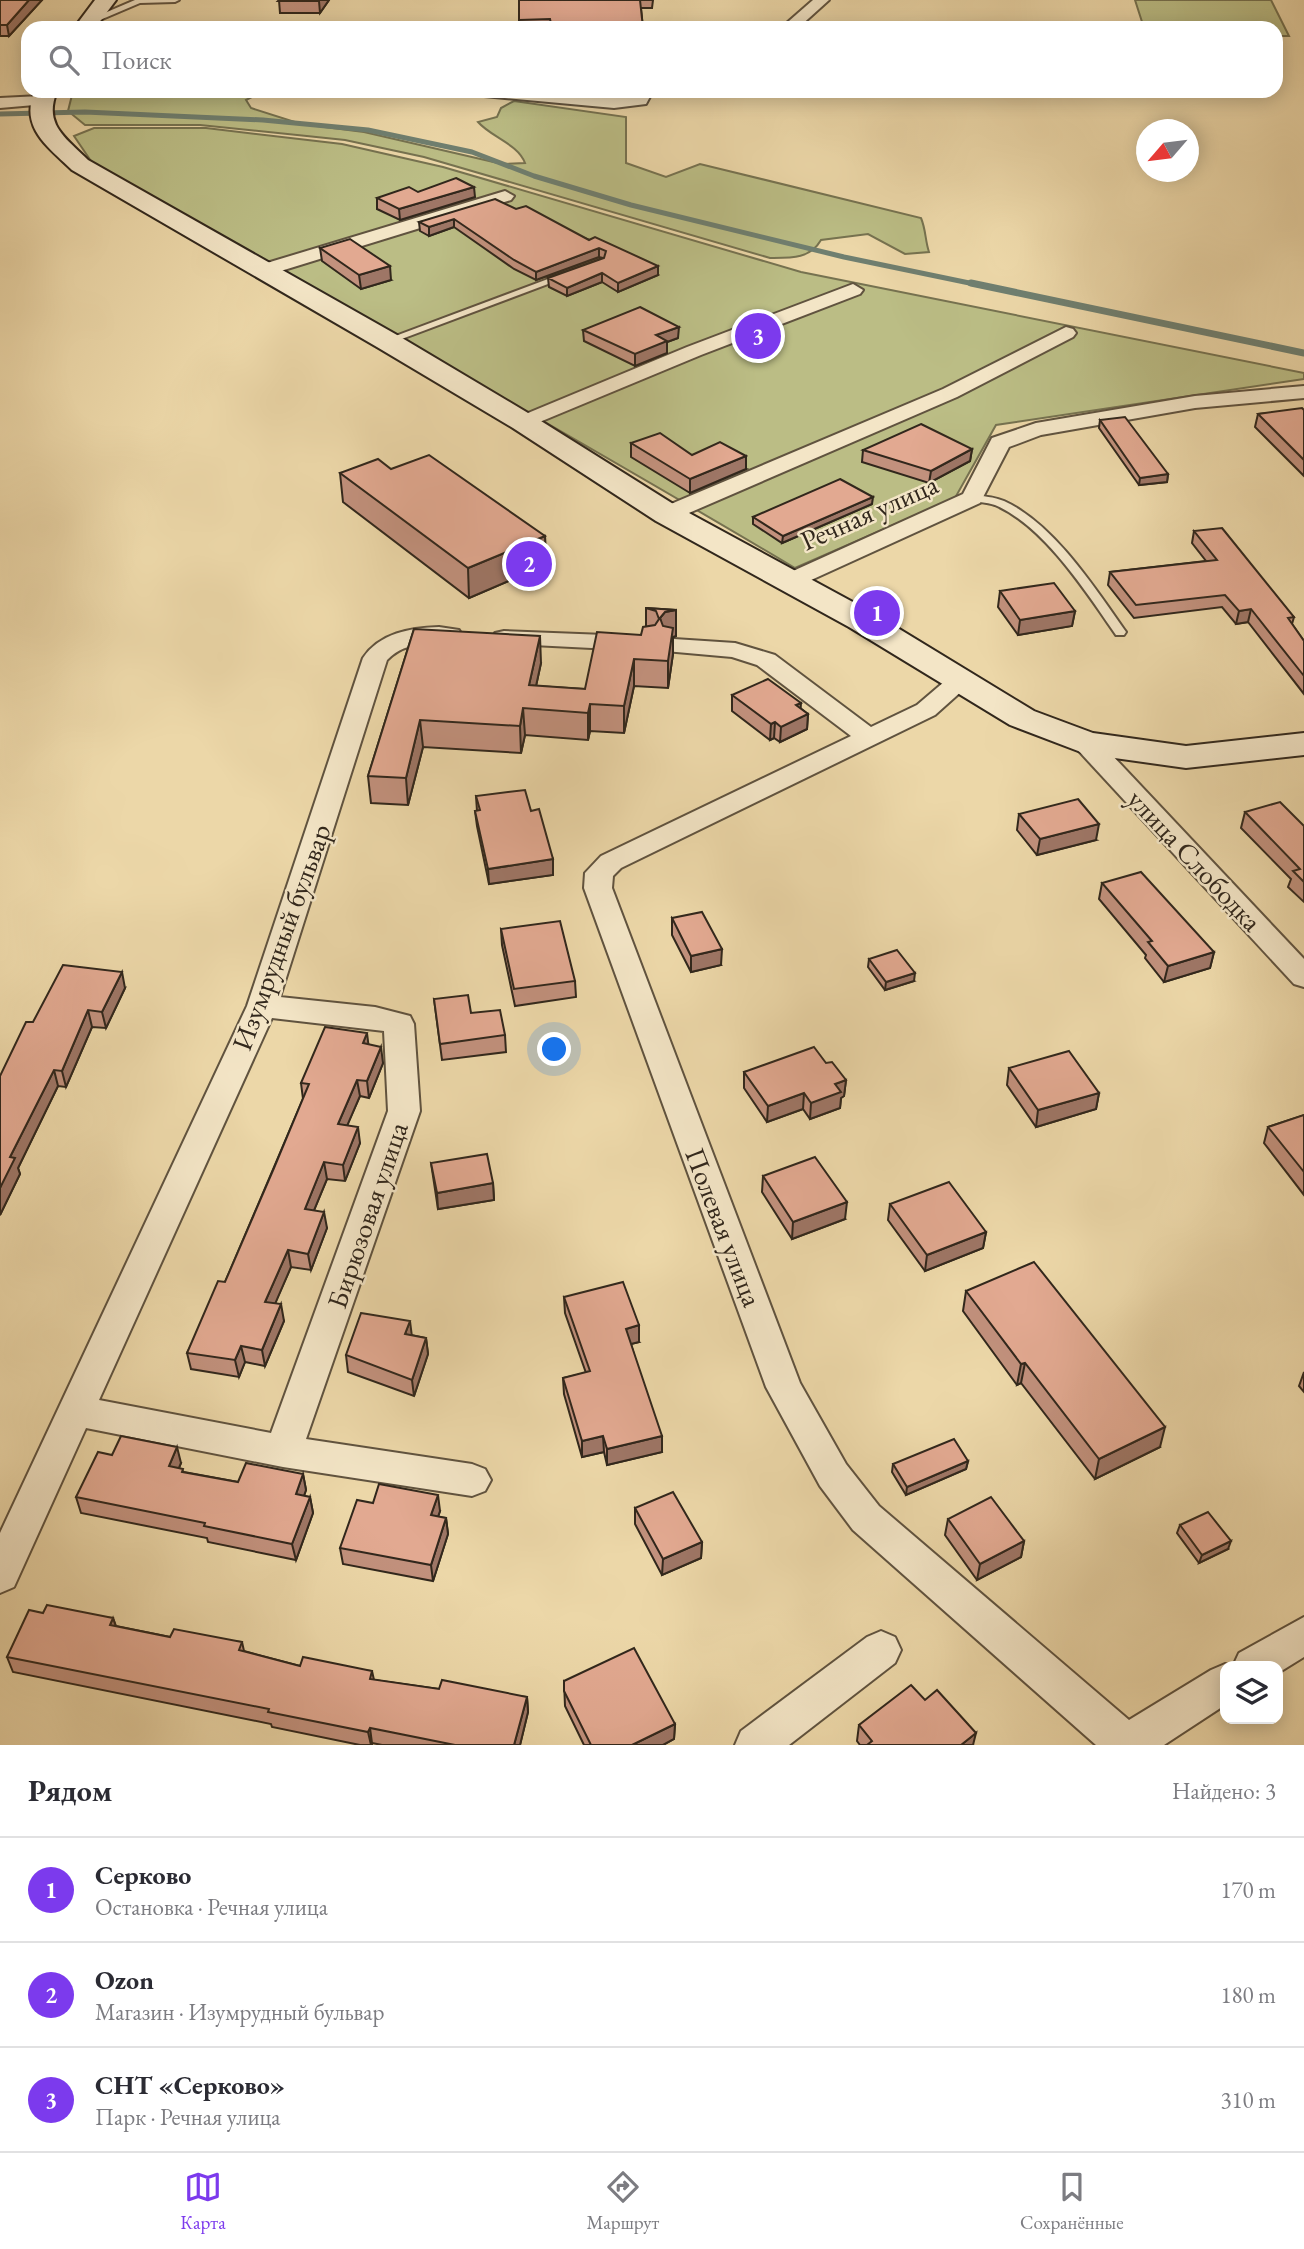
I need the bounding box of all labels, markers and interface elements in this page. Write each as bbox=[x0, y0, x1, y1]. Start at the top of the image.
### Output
search box bbox=[21, 21, 1283, 98]
icon: search bbox=[45, 41, 83, 79]
text: Поиск bbox=[101, 43, 172, 77]
north arrow bbox=[1136, 119, 1199, 182]
pin: 3 bbox=[735, 310, 781, 362]
street label: Речная улица bbox=[795, 465, 944, 558]
pin: 2 bbox=[506, 538, 552, 590]
pin: 1 bbox=[854, 587, 900, 639]
street label: улица Слободка bbox=[1120, 781, 1271, 939]
street label: Изумрудный бульвар bbox=[223, 819, 339, 1055]
your location bbox=[537, 1032, 571, 1066]
street label: Бирюзовая улица bbox=[318, 1116, 416, 1313]
street label: Полевая улица bbox=[677, 1142, 771, 1312]
map controls bbox=[1220, 1661, 1283, 1724]
button: layers bbox=[1220, 1661, 1283, 1724]
text: Рядом bbox=[28, 1771, 112, 1810]
text: Найдено: 3 bbox=[1172, 1776, 1276, 1806]
text: Серково bbox=[95, 1858, 191, 1892]
text: 1 bbox=[45, 1875, 57, 1905]
text: 170 m bbox=[1220, 1875, 1276, 1905]
text: Остановка · Речная улица bbox=[95, 1892, 328, 1922]
text: Ozon bbox=[95, 1963, 154, 1997]
text: 2 bbox=[45, 1980, 57, 2010]
text: 180 m bbox=[1220, 1980, 1276, 2010]
text: Магазин · Изумрудный бульвар bbox=[95, 1997, 384, 2027]
text: СНТ «Серково» bbox=[95, 2068, 285, 2102]
text: 3 bbox=[45, 2085, 57, 2115]
text: 310 m bbox=[1220, 2085, 1276, 2115]
text: Парк · Речная улица bbox=[95, 2102, 281, 2132]
tab: Карта bbox=[180, 2168, 226, 2235]
tab: Маршрут bbox=[586, 2168, 659, 2235]
tab: Сохранённые bbox=[1020, 2168, 1124, 2235]

